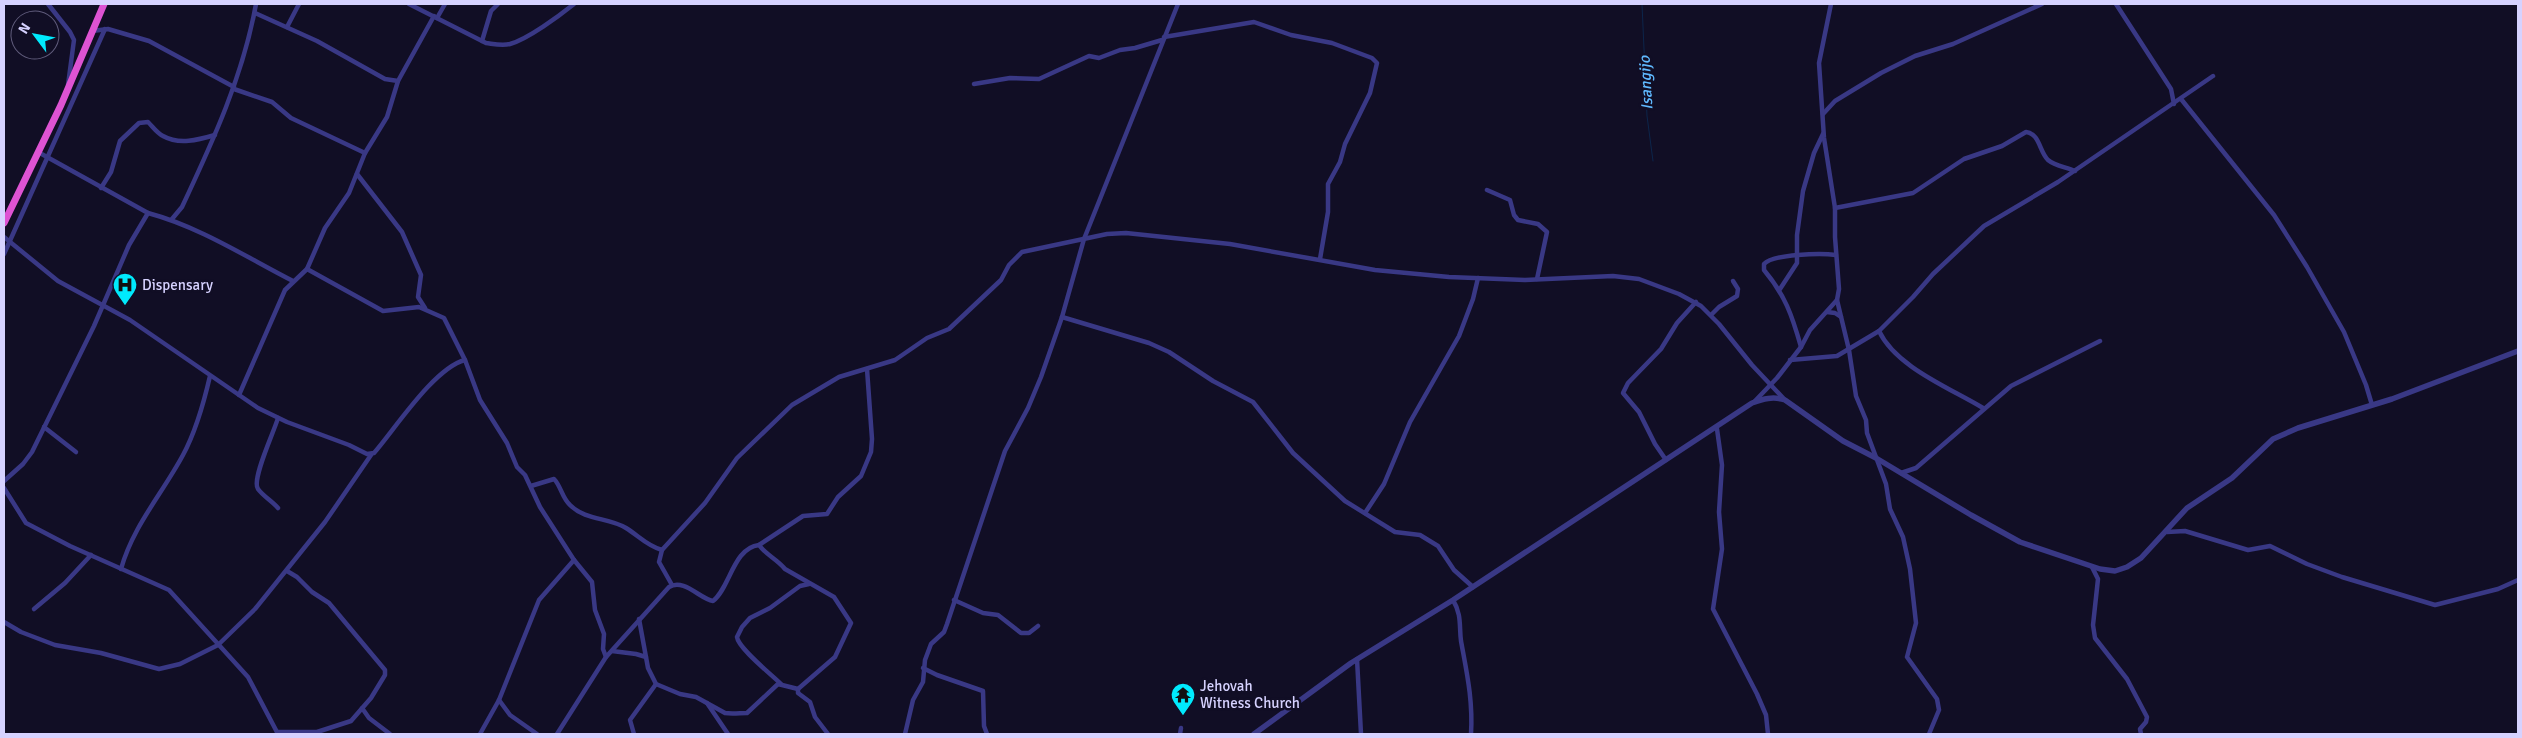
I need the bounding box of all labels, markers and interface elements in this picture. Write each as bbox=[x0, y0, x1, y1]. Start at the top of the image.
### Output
north arrow bbox=[10, 10, 60, 60]
text: N bbox=[15, 20, 34, 37]
water label: Isangijo bbox=[1635, 55, 1657, 111]
hospital icon: Dispensary bbox=[112, 272, 138, 306]
place label: Dispensary bbox=[142, 276, 213, 294]
place label: Jehovah Witness Church bbox=[1200, 677, 1300, 712]
temple icon: Jehovah Witness Church bbox=[1170, 682, 1196, 716]

